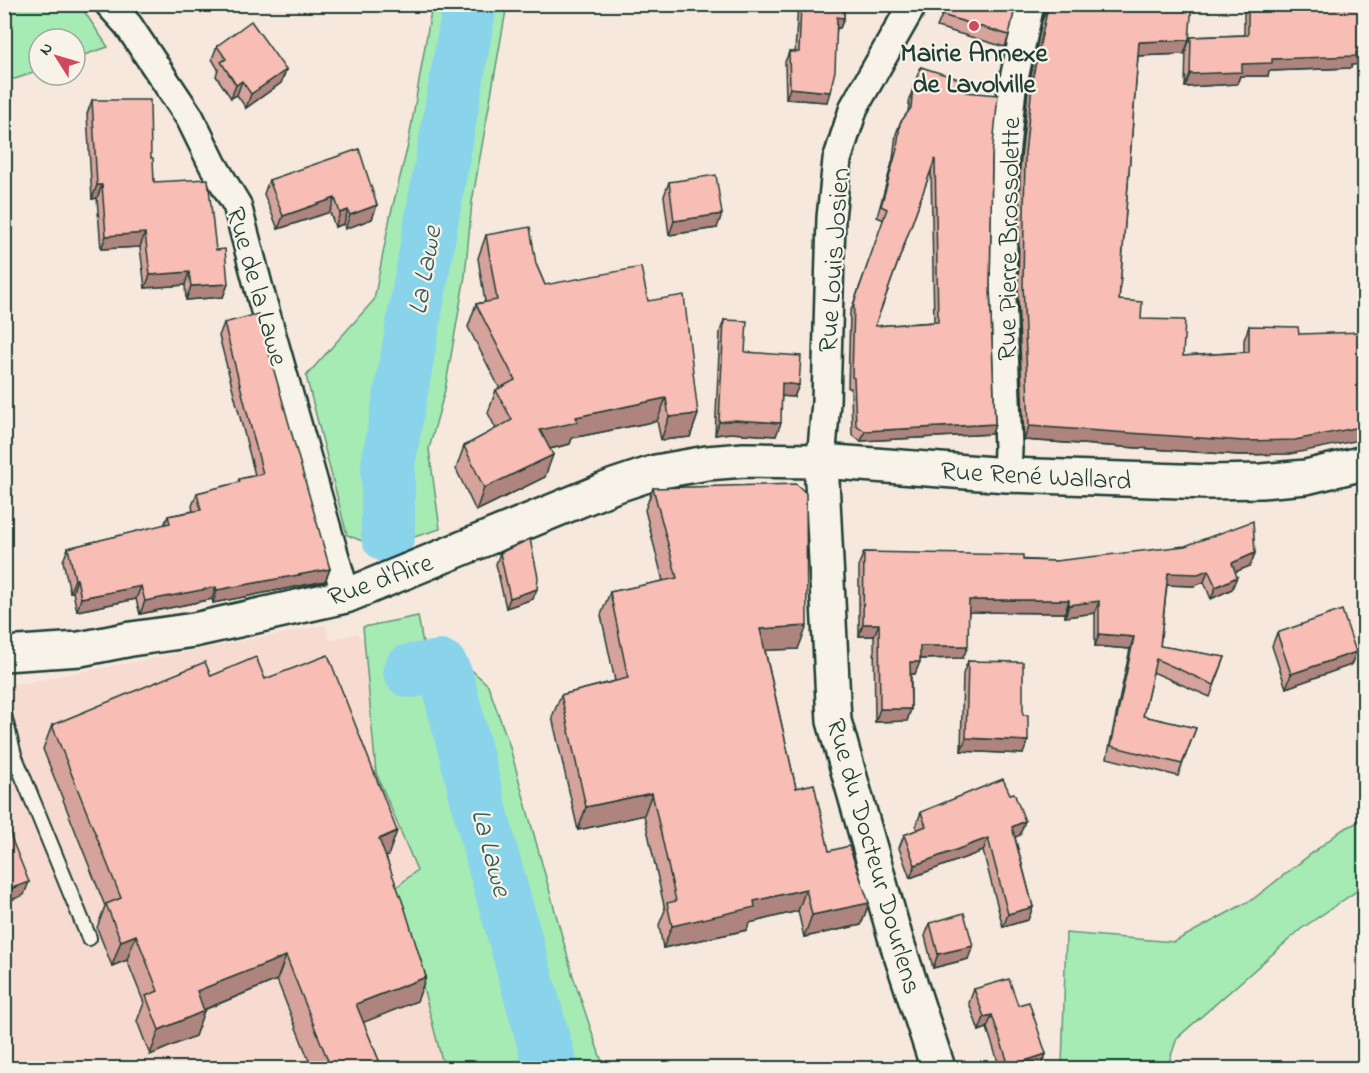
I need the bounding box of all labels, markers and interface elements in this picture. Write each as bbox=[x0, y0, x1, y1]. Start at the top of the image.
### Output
marker: Mairie Annexe de Lavolville bbox=[967, 19, 981, 33]
north arrow bbox=[27, 27, 87, 87]
place label: Mairie Annexe de Lavolville bbox=[900, 35, 1049, 105]
text: N bbox=[34, 37, 60, 61]
street label: Rue Pierre Brossolette bbox=[989, 116, 1032, 361]
street label: Rue Louis Josien bbox=[810, 166, 861, 354]
street label: Rue de la Lawe bbox=[214, 203, 297, 371]
water label: La Lawe bbox=[399, 222, 455, 318]
street label: Rue René Wallard bbox=[939, 453, 1132, 502]
street label: Rue d'Aire bbox=[323, 544, 440, 618]
street label: Rue du Docteur Dourlens bbox=[815, 714, 931, 999]
water label: La Lawe bbox=[458, 805, 521, 903]

